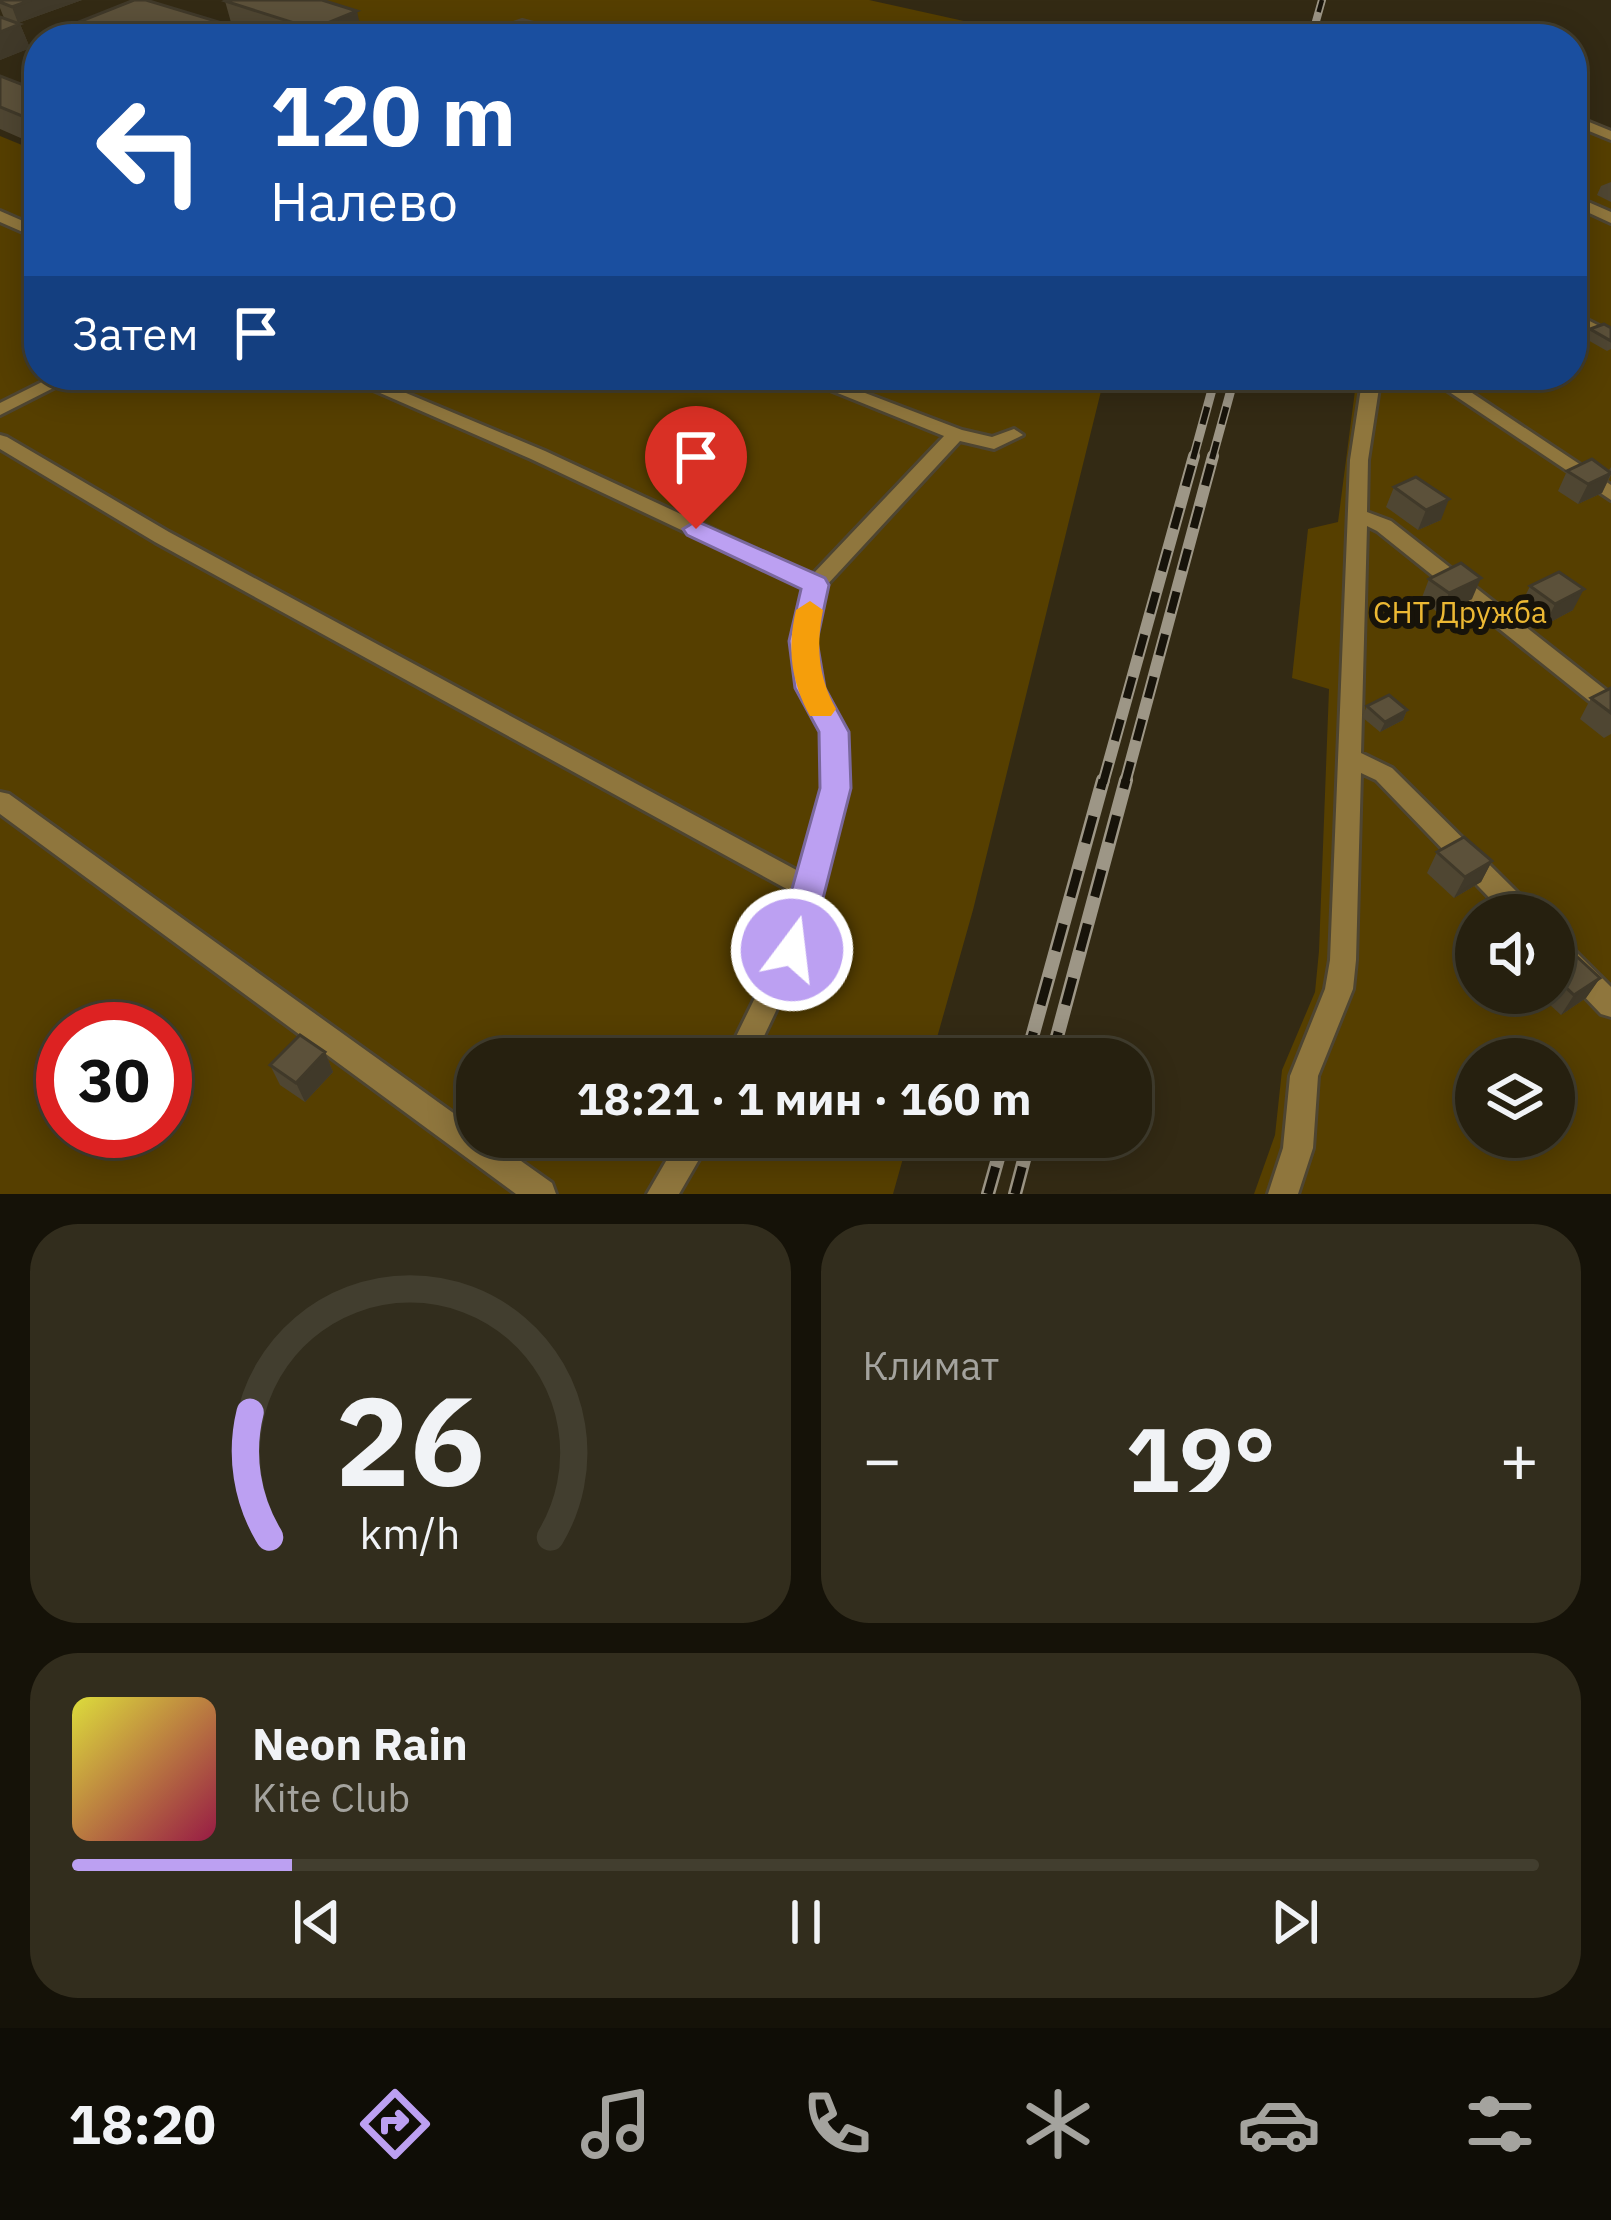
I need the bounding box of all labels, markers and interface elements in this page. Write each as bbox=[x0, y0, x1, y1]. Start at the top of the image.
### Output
text: 120 m bbox=[270, 60, 516, 169]
icon: left bbox=[72, 72, 228, 228]
text: Налево bbox=[270, 166, 458, 236]
icon: arrive bbox=[223, 300, 289, 366]
text: Затем bbox=[72, 304, 199, 362]
pin bbox=[645, 406, 747, 529]
icon: arrive bbox=[663, 424, 729, 490]
park label: СНТ Дружба bbox=[1373, 592, 1547, 631]
position arrow bbox=[729, 887, 855, 1013]
map controls bbox=[1455, 894, 1575, 1158]
button: sound bbox=[1455, 894, 1575, 1014]
speed limit sign: 30 bbox=[36, 1002, 192, 1158]
button: layers bbox=[1455, 1038, 1575, 1158]
text: 18:21 · 1 мин · 160 m bbox=[577, 1069, 1031, 1127]
text: Климат bbox=[863, 1340, 999, 1391]
text: 26 bbox=[335, 1358, 485, 1520]
text: 19° bbox=[1126, 1400, 1276, 1517]
text: − bbox=[863, 1415, 902, 1501]
text: + bbox=[1499, 1415, 1539, 1501]
text: km/h bbox=[360, 1504, 461, 1560]
text: Neon Rain bbox=[252, 1714, 468, 1772]
text: Kite Club bbox=[252, 1772, 410, 1823]
icon: previous bbox=[284, 1889, 350, 1955]
icon: pause bbox=[773, 1889, 839, 1955]
icon: next bbox=[1262, 1889, 1328, 1955]
icon: directions bbox=[353, 2082, 437, 2166]
icon: music bbox=[574, 2082, 658, 2166]
icon: phone bbox=[795, 2082, 879, 2166]
icon: climate bbox=[1016, 2082, 1100, 2166]
icon: car bbox=[1237, 2082, 1321, 2166]
icon: filters bbox=[1458, 2082, 1542, 2166]
text: 18:20 bbox=[69, 2089, 216, 2159]

